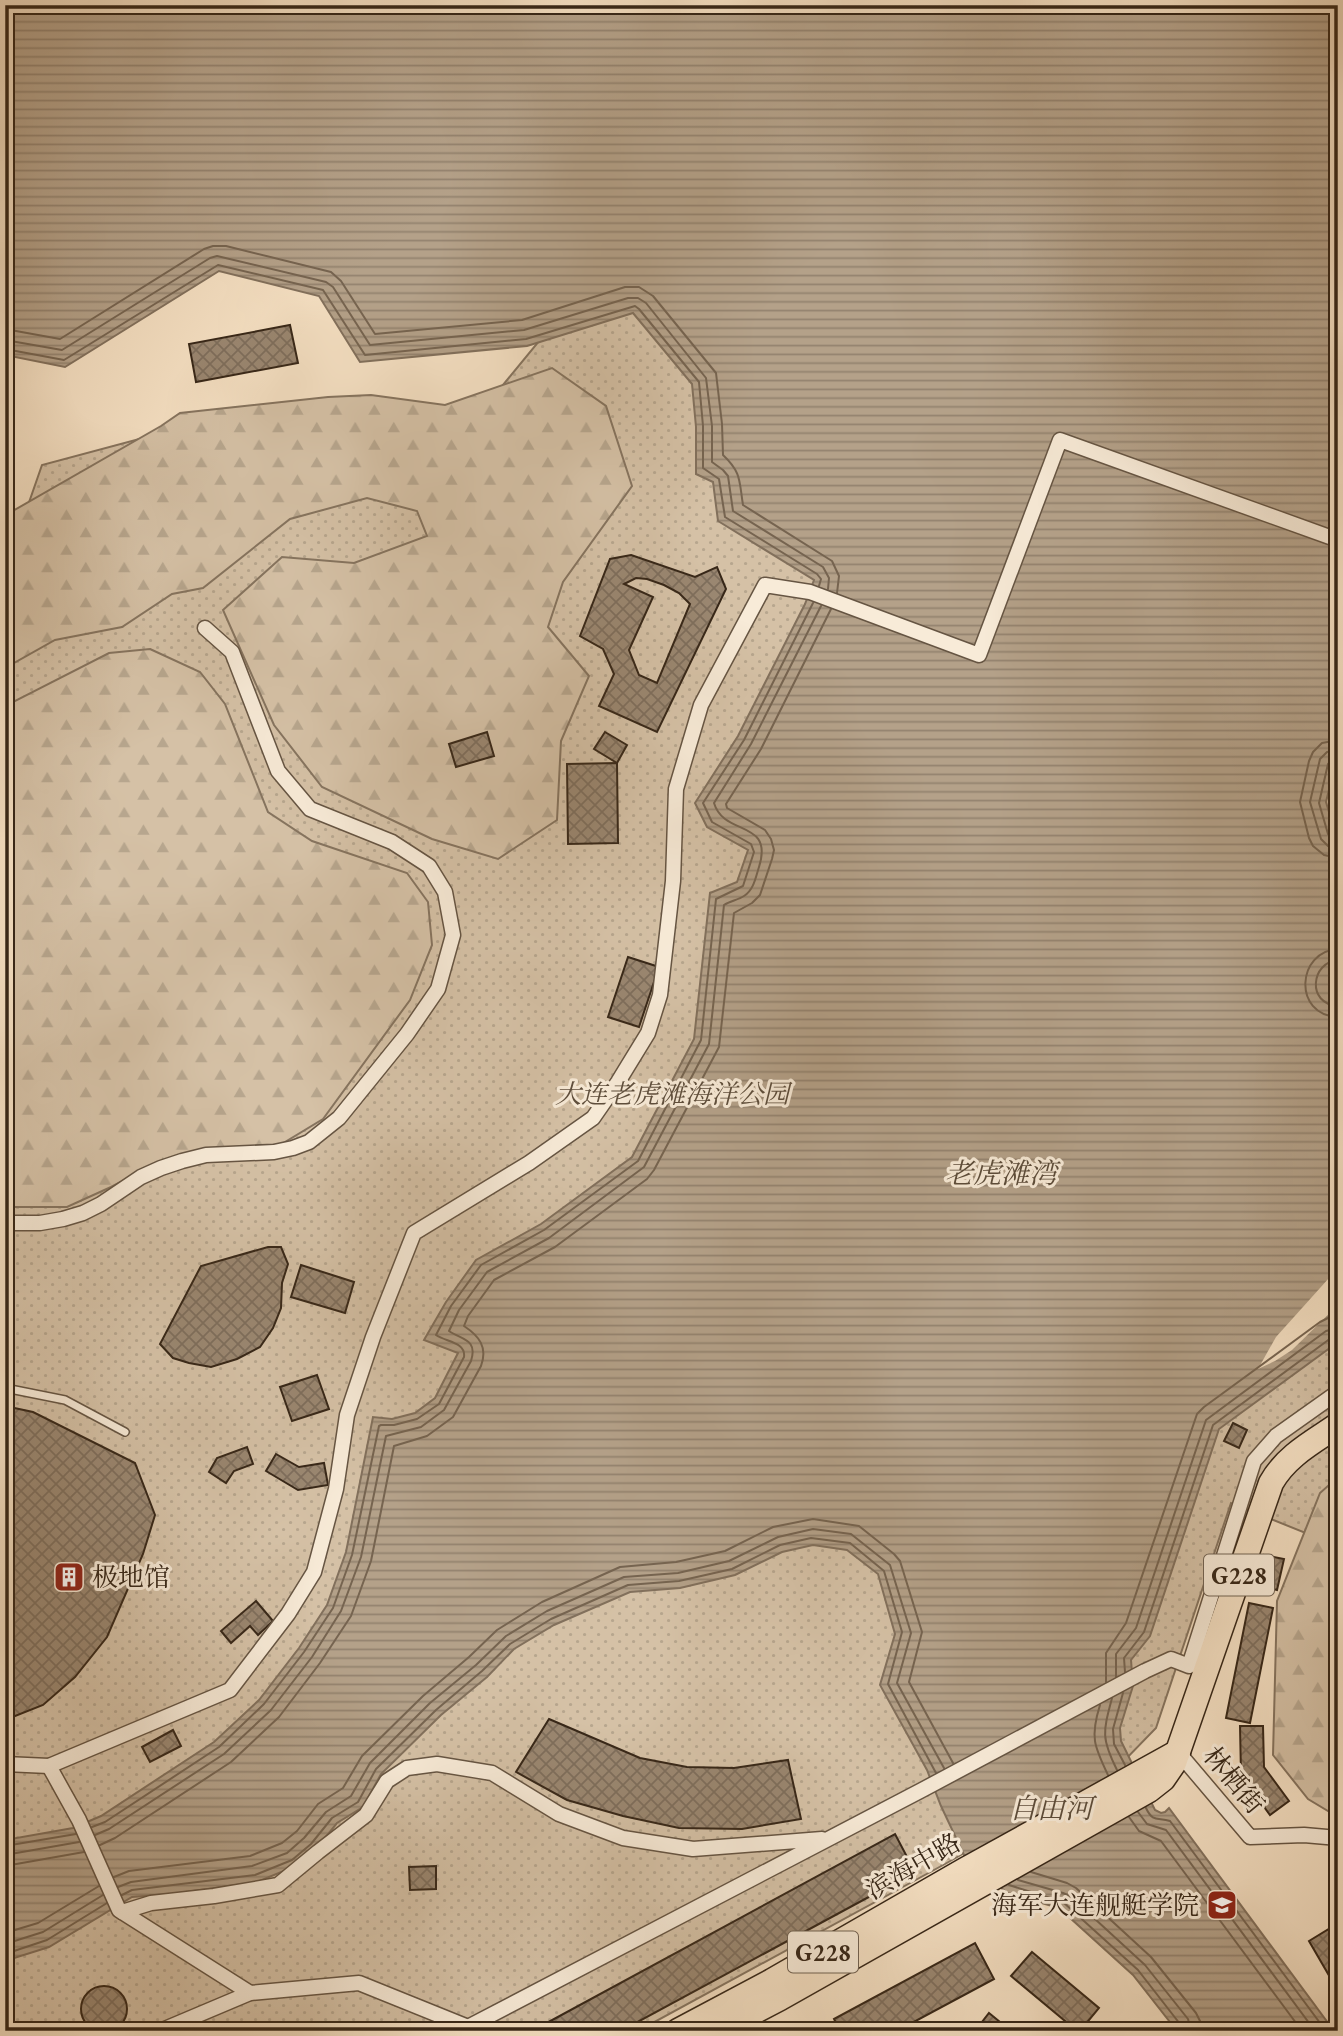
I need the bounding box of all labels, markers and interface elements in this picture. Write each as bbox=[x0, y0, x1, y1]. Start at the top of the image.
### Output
park label: 大连老虎滩海洋公园 bbox=[555, 1077, 793, 1111]
water label: 老虎滩湾 bbox=[945, 1155, 1061, 1191]
road number: G228 bbox=[1204, 1554, 1274, 1596]
building icon: 极地馆 bbox=[52, 1560, 86, 1594]
place label: 极地馆 bbox=[92, 1560, 170, 1594]
street label: 林栖街 bbox=[1196, 1739, 1272, 1821]
water label: 自由河 bbox=[1009, 1790, 1098, 1826]
street label: 滨海中路 bbox=[859, 1825, 967, 1907]
place label: 海军大连舰艇学院 bbox=[991, 1888, 1199, 1922]
school or university icon: 海军大连舰艇学院 bbox=[1205, 1888, 1239, 1922]
road number: G228 bbox=[788, 1931, 858, 1972]

